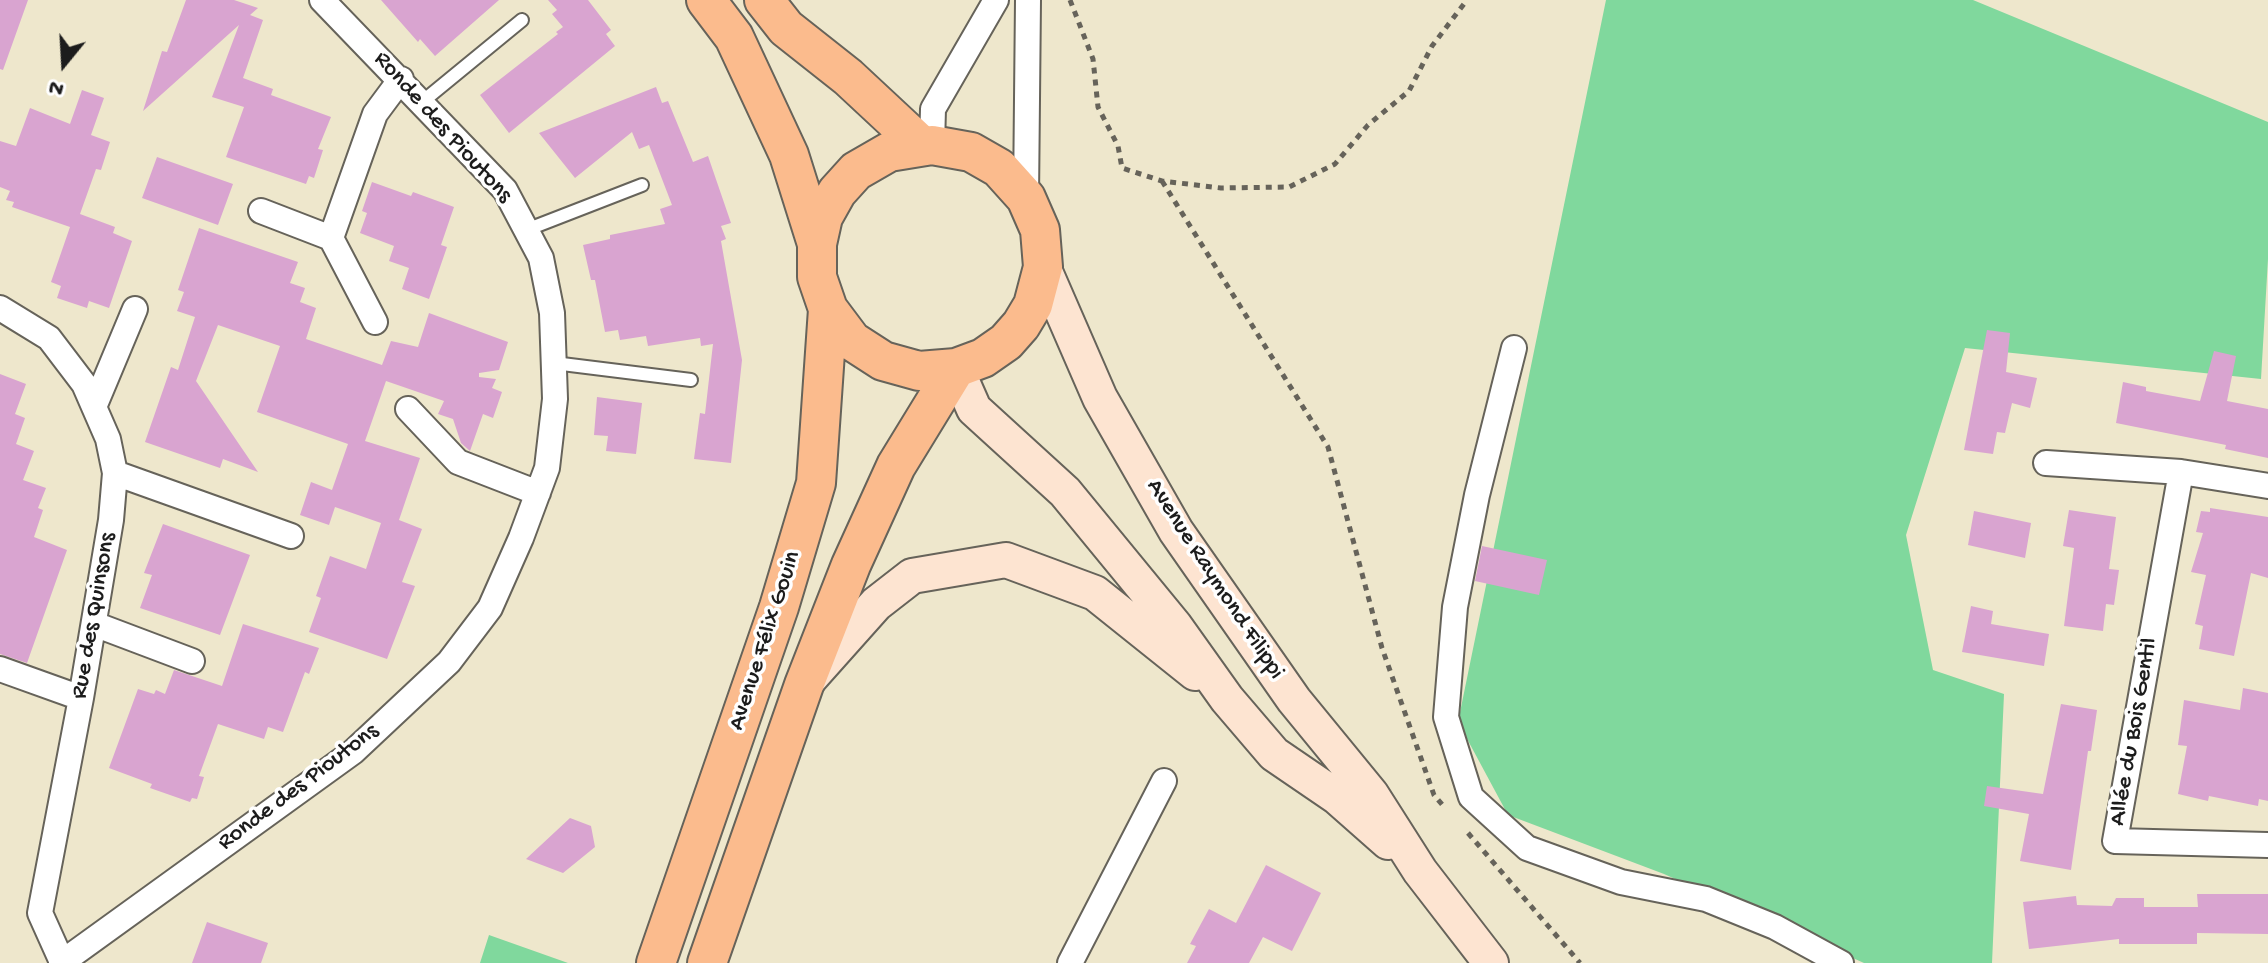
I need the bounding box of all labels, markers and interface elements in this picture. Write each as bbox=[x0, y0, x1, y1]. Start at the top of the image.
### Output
north arrow bbox=[24, 24, 104, 104]
street label: Ronde des Pioutons bbox=[366, 46, 518, 210]
text: N bbox=[46, 72, 67, 101]
street label: Avenue Raymond Filippi bbox=[1138, 474, 1290, 686]
street label: Rue des Quinsons bbox=[66, 531, 124, 701]
street label: Avenue Félix Gouin bbox=[723, 548, 809, 734]
street label: Allée du Bois Gentil bbox=[2104, 636, 2166, 828]
street label: Ronde des Pioutons bbox=[213, 718, 385, 858]

